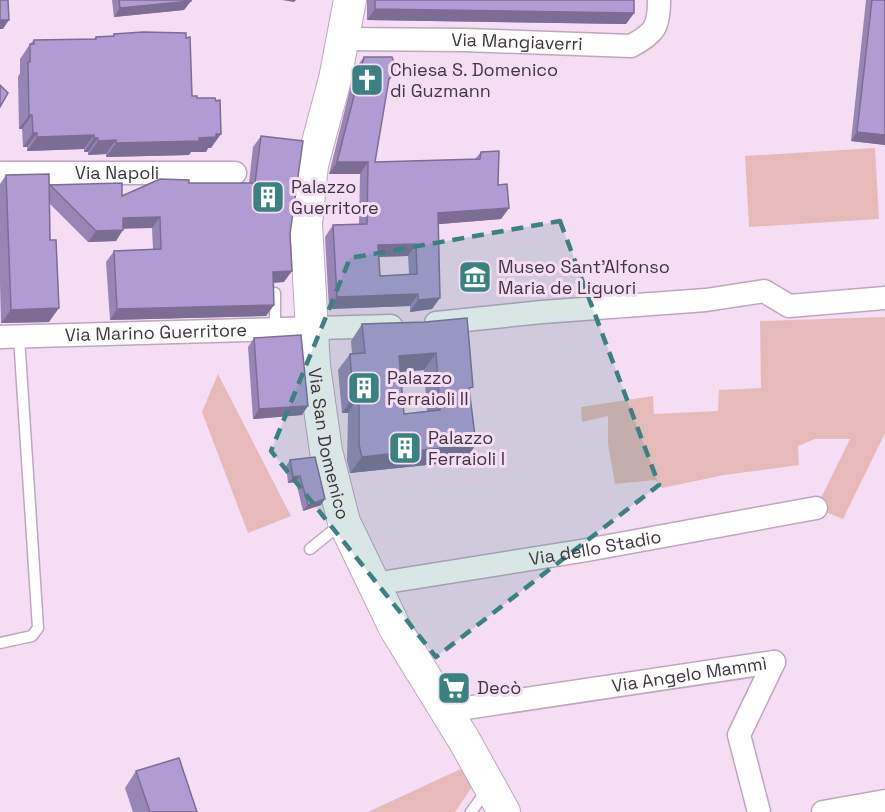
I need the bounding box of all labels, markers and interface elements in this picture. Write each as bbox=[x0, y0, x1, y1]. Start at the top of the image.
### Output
street label: Via Mangiaverri bbox=[451, 28, 583, 55]
place label: Chiesa S. Domenico di Guzmann bbox=[390, 58, 558, 102]
church icon: Chiesa S. Domenico di Guzmann bbox=[349, 62, 385, 98]
street label: Via Napoli bbox=[75, 161, 159, 184]
place label: Palazzo Guerritore bbox=[291, 175, 379, 219]
building icon: Palazzo Guerritore bbox=[250, 179, 286, 215]
place label: Museo Sant'Alfonso Maria de Liguori bbox=[498, 255, 670, 299]
museum icon: Museo Sant'Alfonso Maria de Liguori bbox=[457, 259, 493, 295]
street label: Via Marino Guerritore bbox=[64, 318, 247, 346]
street label: Via San Domenico bbox=[303, 366, 355, 522]
place label: Palazzo Ferraioli II bbox=[387, 366, 469, 410]
building icon: Palazzo Ferraioli II bbox=[346, 370, 382, 406]
place label: Palazzo Ferraioli I bbox=[428, 426, 505, 470]
building icon: Palazzo Ferraioli I bbox=[387, 430, 423, 466]
street label: Via dello Stadio bbox=[527, 525, 663, 570]
street label: Via Angelo Mammì bbox=[610, 651, 768, 697]
supermarket icon: Decò bbox=[436, 670, 472, 706]
place label: Decò bbox=[477, 676, 521, 699]

